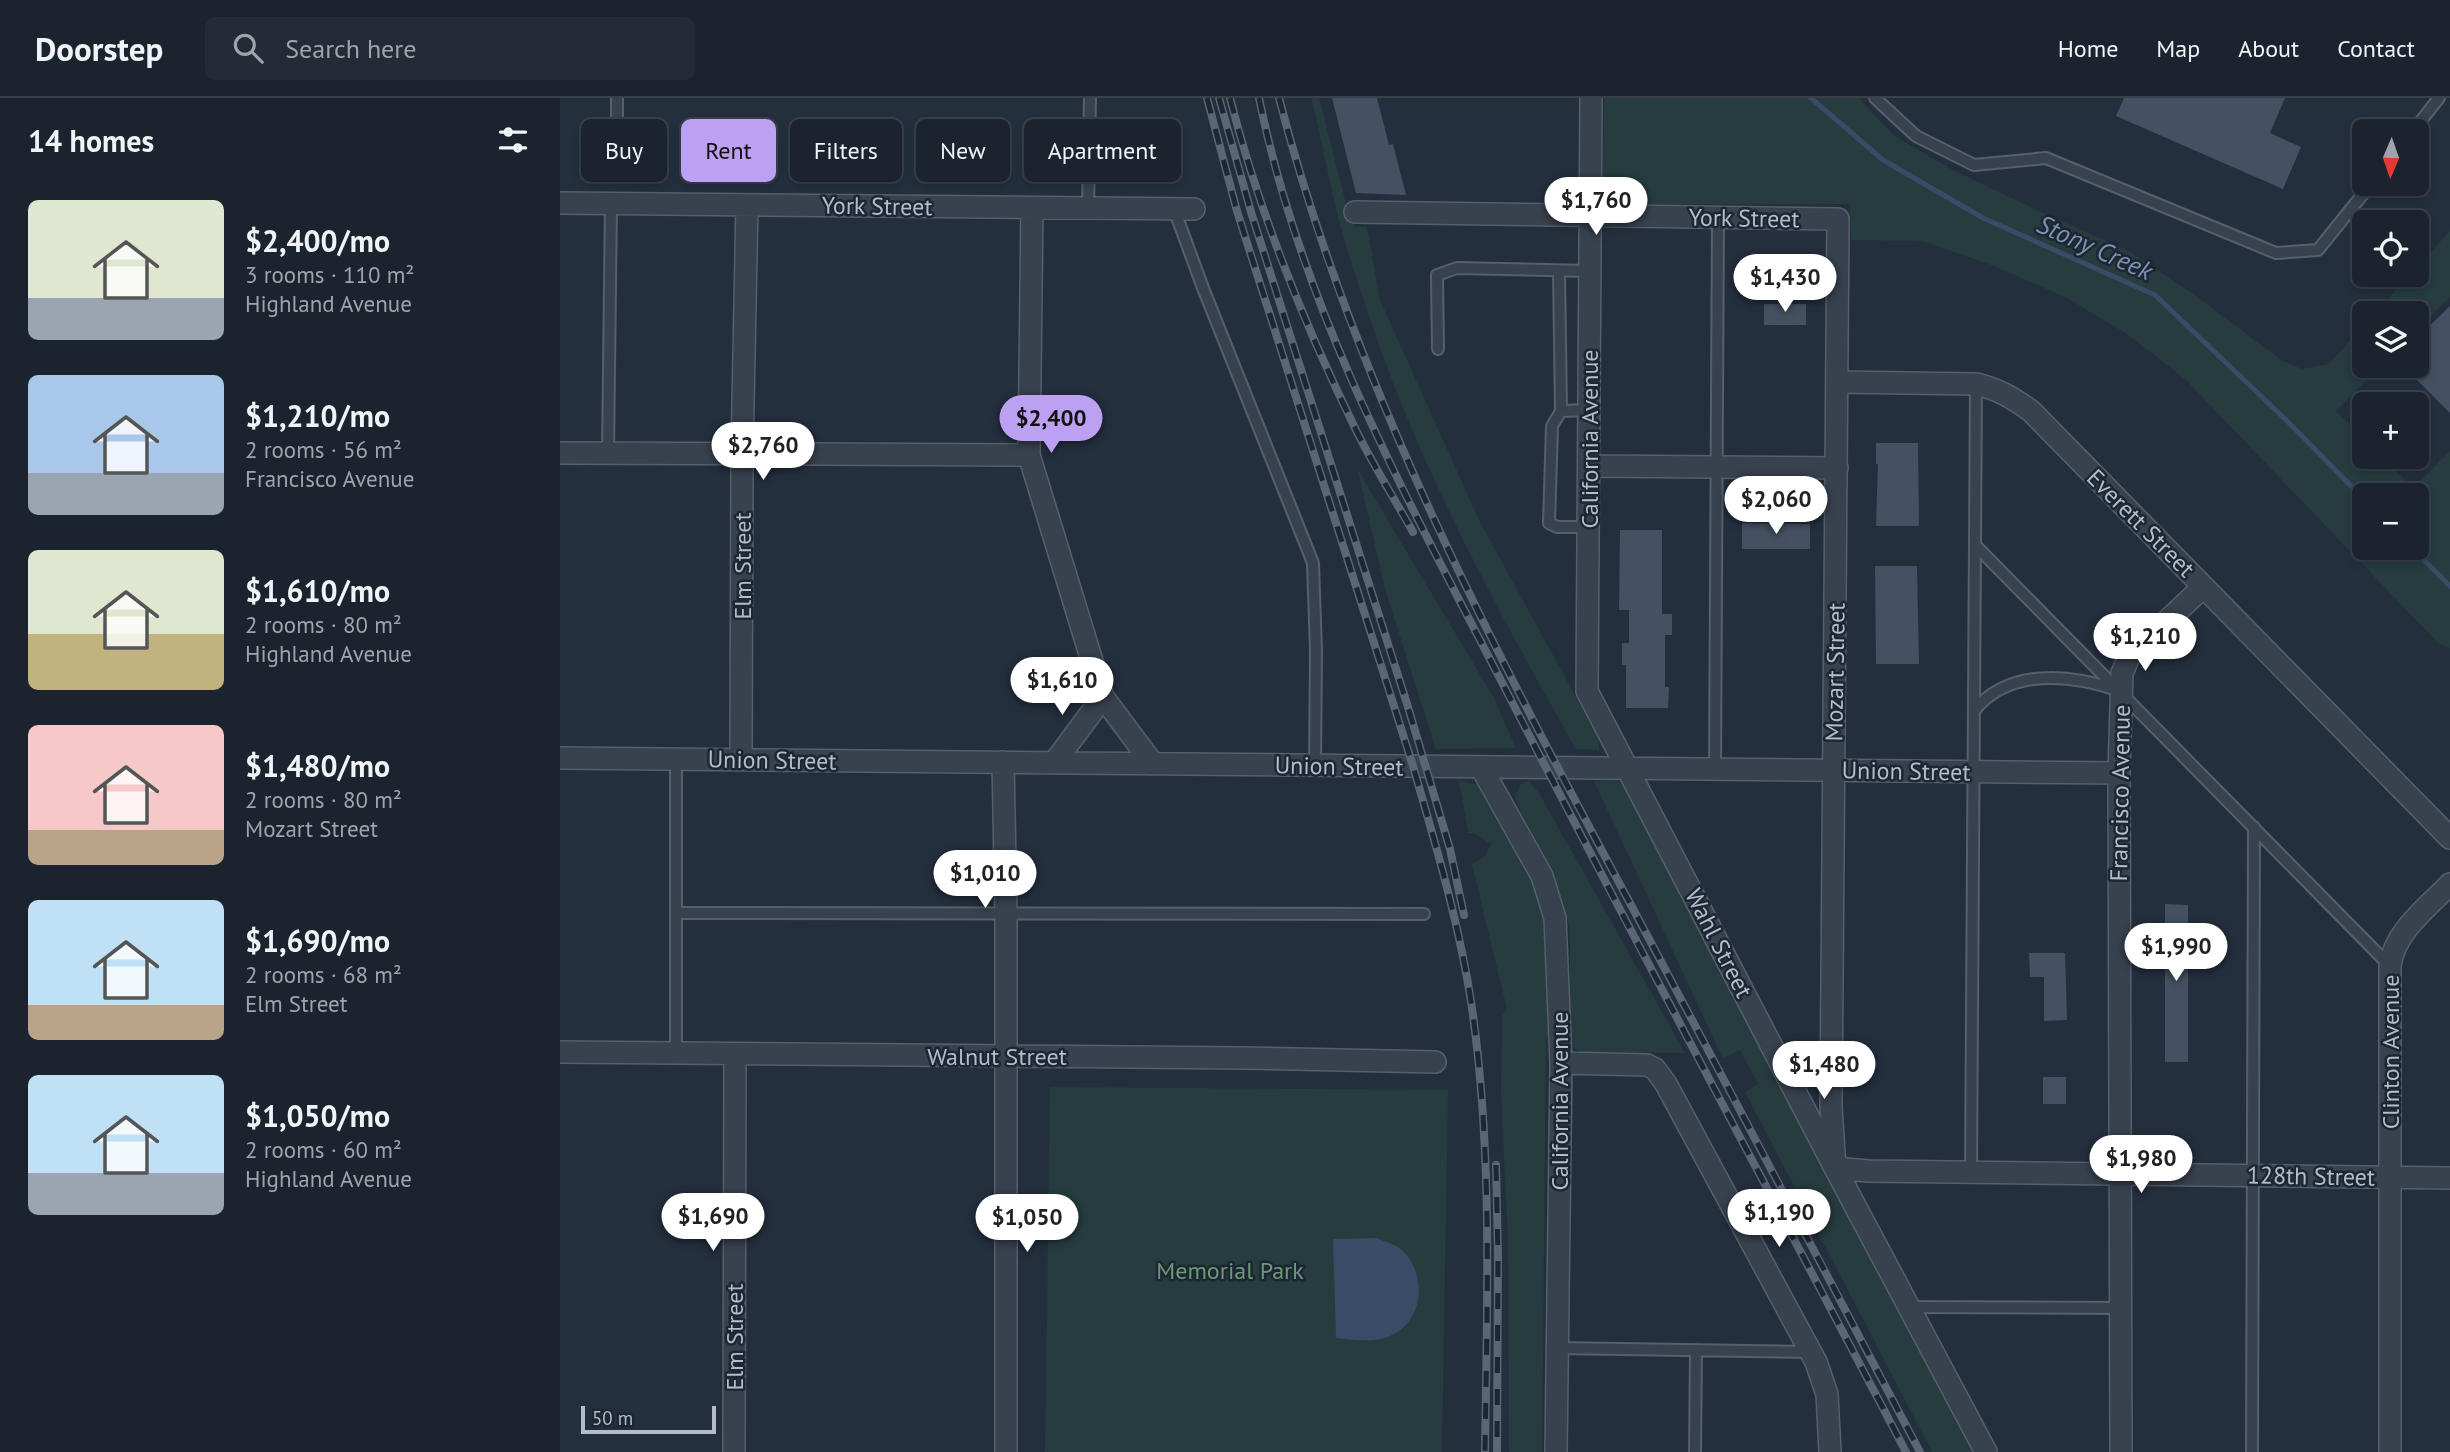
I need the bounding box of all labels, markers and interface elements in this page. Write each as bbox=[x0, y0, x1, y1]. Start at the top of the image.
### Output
search box bbox=[205, 17, 695, 80]
text: Doorstep bbox=[35, 27, 163, 70]
icon: search bbox=[229, 29, 267, 67]
text: Search here bbox=[285, 32, 416, 65]
text: Home bbox=[2058, 33, 2118, 64]
text: Map bbox=[2156, 33, 2200, 64]
text: About bbox=[2238, 33, 2299, 64]
text: Contact bbox=[2337, 33, 2415, 64]
chip: Buy bbox=[581, 119, 667, 182]
chip: Rent bbox=[681, 119, 776, 182]
chip: Filters bbox=[790, 119, 902, 182]
chip: New bbox=[916, 119, 1010, 182]
chip: Apartment bbox=[1024, 119, 1181, 182]
north arrow bbox=[2352, 119, 2429, 196]
map controls bbox=[2352, 119, 2429, 560]
text: 14 homes bbox=[28, 121, 154, 160]
icon: filters bbox=[494, 121, 532, 159]
pin: $1,760 bbox=[1539, 178, 1653, 237]
text: $1,760 bbox=[1560, 185, 1632, 214]
street label: York Street bbox=[821, 190, 933, 222]
street label: York Street bbox=[1688, 202, 1800, 234]
water label: Stony Creek bbox=[2032, 207, 2159, 288]
button: locate bbox=[2352, 210, 2429, 287]
text: $2,400/mo bbox=[245, 221, 390, 260]
icon: home bbox=[84, 228, 168, 312]
pin: $1,430 bbox=[1728, 254, 1842, 314]
text: 3 rooms · 110 m² bbox=[245, 260, 414, 289]
text: $1,430 bbox=[1749, 262, 1821, 291]
text: Highland Avenue bbox=[245, 289, 412, 318]
button: layers bbox=[2352, 301, 2429, 378]
street label: California Avenue bbox=[1574, 349, 1605, 529]
button: + bbox=[2352, 392, 2429, 469]
text: $1,210/mo bbox=[245, 396, 390, 435]
pin: $2,400 bbox=[994, 396, 1108, 455]
icon: home bbox=[84, 403, 168, 487]
text: $2,400 bbox=[1015, 403, 1087, 432]
pin: $2,760 bbox=[706, 422, 820, 482]
text: $2,760 bbox=[727, 430, 799, 459]
text: 2 rooms · 56 m² bbox=[245, 435, 402, 464]
street label: Everett Street bbox=[2080, 462, 2202, 584]
text: Francisco Avenue bbox=[245, 464, 414, 493]
pin: $2,060 bbox=[1719, 476, 1833, 536]
button: − bbox=[2352, 483, 2429, 560]
text: $2,060 bbox=[1740, 484, 1812, 513]
street label: Elm Street bbox=[727, 512, 758, 620]
text: $1,610/mo bbox=[245, 571, 390, 610]
icon: home bbox=[84, 578, 168, 662]
street label: Mozart Street bbox=[1818, 602, 1852, 742]
text: 2 rooms · 80 m² bbox=[245, 610, 402, 639]
pin: $1,210 bbox=[2088, 614, 2202, 673]
text: $1,210 bbox=[2109, 621, 2181, 650]
text: Highland Avenue bbox=[245, 639, 412, 668]
pin: $1,610 bbox=[1005, 658, 1119, 717]
text: $1,610 bbox=[1026, 665, 1098, 694]
street label: Francisco Avenue bbox=[2103, 704, 2137, 882]
street label: Union Street bbox=[707, 743, 837, 777]
text: $1,480/mo bbox=[245, 746, 390, 785]
street label: Union Street bbox=[1274, 749, 1404, 783]
icon: home bbox=[84, 753, 168, 837]
street label: Union Street bbox=[1841, 754, 1971, 788]
text: 2 rooms · 80 m² bbox=[245, 785, 402, 814]
text: Mozart Street bbox=[245, 814, 378, 843]
pin: $1,010 bbox=[928, 850, 1042, 910]
text: $1,010 bbox=[949, 858, 1021, 887]
street label: Wahl Street bbox=[1678, 883, 1760, 1003]
text: $1,690/mo bbox=[245, 921, 390, 960]
pin: $1,990 bbox=[2119, 924, 2233, 983]
icon: home bbox=[84, 928, 168, 1012]
text: $1,990 bbox=[2140, 931, 2212, 960]
text: 2 rooms · 68 m² bbox=[245, 960, 402, 989]
street label: Clinton Avenue bbox=[2375, 975, 2406, 1129]
text: Elm Street bbox=[245, 989, 348, 1018]
street label: California Avenue bbox=[1544, 1011, 1575, 1191]
street label: Walnut Street bbox=[927, 1041, 1067, 1072]
pin: $1,480 bbox=[1767, 1042, 1881, 1101]
text: $1,480 bbox=[1788, 1049, 1860, 1078]
text: $1,050/mo bbox=[245, 1096, 390, 1135]
icon: home bbox=[84, 1103, 168, 1187]
text: 2 rooms · 60 m² bbox=[245, 1135, 402, 1164]
pin: $1,980 bbox=[2084, 1136, 2198, 1195]
text: $1,980 bbox=[2105, 1143, 2177, 1172]
street label: 128th Street bbox=[2247, 1159, 2375, 1193]
text: Highland Avenue bbox=[245, 1164, 412, 1193]
pin: $1,190 bbox=[1722, 1190, 1836, 1249]
pin: $1,690 bbox=[656, 1194, 770, 1253]
pin: $1,050 bbox=[970, 1194, 1084, 1254]
text: $1,190 bbox=[1743, 1197, 1815, 1226]
text: $1,690 bbox=[677, 1201, 749, 1230]
text: $1,050 bbox=[991, 1202, 1063, 1231]
park label: Memorial Park bbox=[1156, 1255, 1304, 1286]
street label: Elm Street bbox=[719, 1283, 750, 1391]
scale bar bbox=[581, 1403, 716, 1435]
text: 50 m bbox=[592, 1406, 633, 1430]

